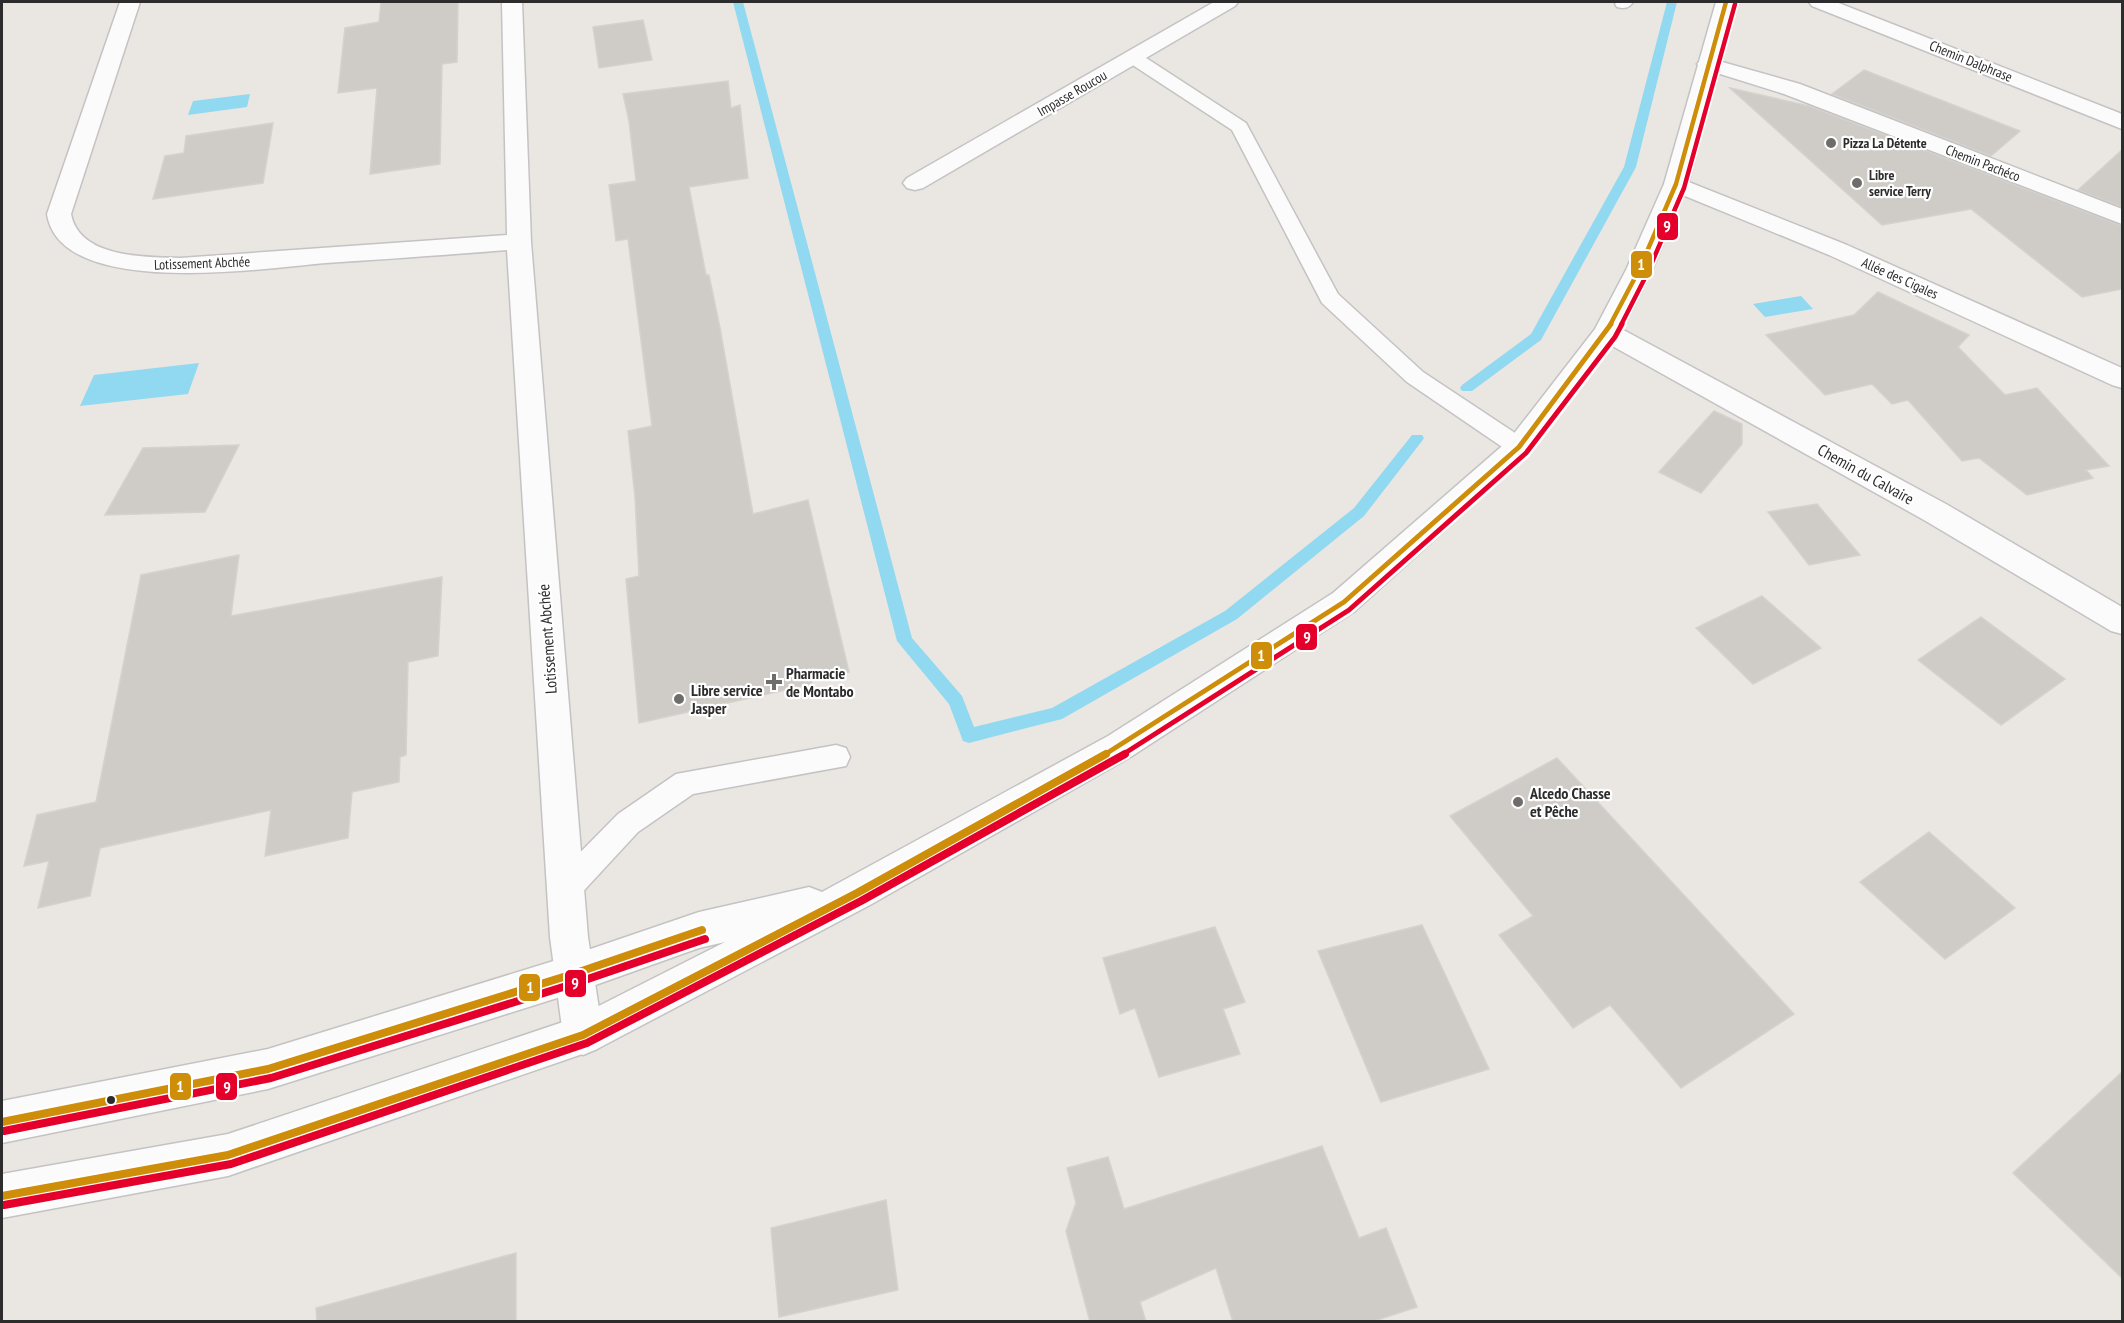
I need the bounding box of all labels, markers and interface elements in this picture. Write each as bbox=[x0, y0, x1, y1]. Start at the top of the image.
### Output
street label: Chemin Dalphrase bbox=[1927, 36, 2015, 86]
street label: Impasse Roucou bbox=[1034, 66, 1110, 120]
place label: Pizza La Détente bbox=[1843, 134, 1927, 152]
marker: Pizza La Détente bbox=[1824, 136, 1838, 150]
street label: Chemin Pachéco bbox=[1943, 140, 2023, 186]
place label: Libre service Terry bbox=[1869, 166, 1931, 200]
marker: Libre service Terry bbox=[1850, 176, 1864, 190]
line badge: 9 bbox=[1656, 212, 1679, 241]
text: 9 bbox=[1663, 216, 1671, 236]
line badge: 1 bbox=[1630, 250, 1653, 279]
street label: Lotissement Abchée bbox=[154, 252, 251, 274]
street label: Allée des Cigales bbox=[1859, 253, 1941, 303]
text: 1 bbox=[1637, 254, 1645, 274]
street label: Chemin du Calvaire bbox=[1814, 439, 1918, 509]
street label: Lotissement Abchée bbox=[533, 583, 561, 695]
line badge: 9 bbox=[1295, 623, 1318, 651]
text: 9 bbox=[1303, 627, 1311, 647]
line badge: 1 bbox=[1250, 641, 1273, 670]
text: 1 bbox=[1257, 645, 1265, 665]
place label: Pharmacie de Montabo bbox=[786, 663, 854, 701]
marker: Pharmacie de Montabo bbox=[767, 675, 781, 689]
place label: Libre service Jasper bbox=[690, 680, 763, 718]
marker: Libre service Jasper bbox=[672, 692, 686, 706]
place label: Alcedo Chasse et Pêche bbox=[1529, 783, 1611, 821]
marker: Alcedo Chasse et Pêche bbox=[1511, 795, 1525, 809]
line badge: 9 bbox=[564, 969, 587, 998]
line badge: 1 bbox=[518, 973, 541, 1002]
text: 9 bbox=[571, 973, 579, 993]
text: 1 bbox=[526, 977, 534, 997]
line badge: 1 bbox=[169, 1072, 192, 1101]
line badge: 9 bbox=[215, 1072, 238, 1101]
text: 1 bbox=[176, 1076, 184, 1096]
text: 9 bbox=[223, 1077, 231, 1097]
unlabelled marker bbox=[105, 1094, 117, 1106]

